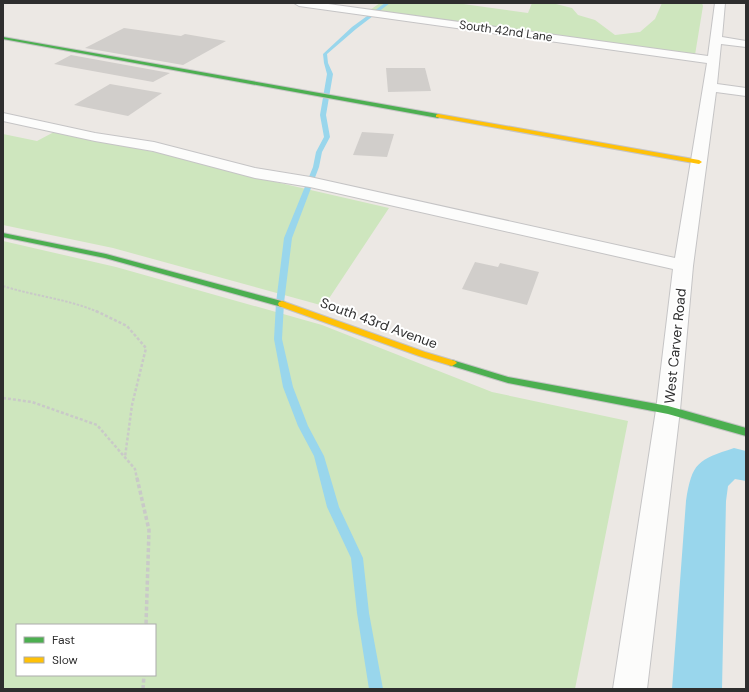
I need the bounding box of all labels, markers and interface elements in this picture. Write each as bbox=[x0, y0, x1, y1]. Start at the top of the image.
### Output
street label: South 42nd Lane bbox=[458, 17, 554, 45]
street label: West Carver Road bbox=[660, 287, 690, 405]
street label: South 43rd Avenue bbox=[318, 293, 440, 353]
legend bbox=[16, 624, 156, 676]
text: Fast bbox=[52, 632, 75, 648]
text: Slow bbox=[52, 652, 78, 668]

